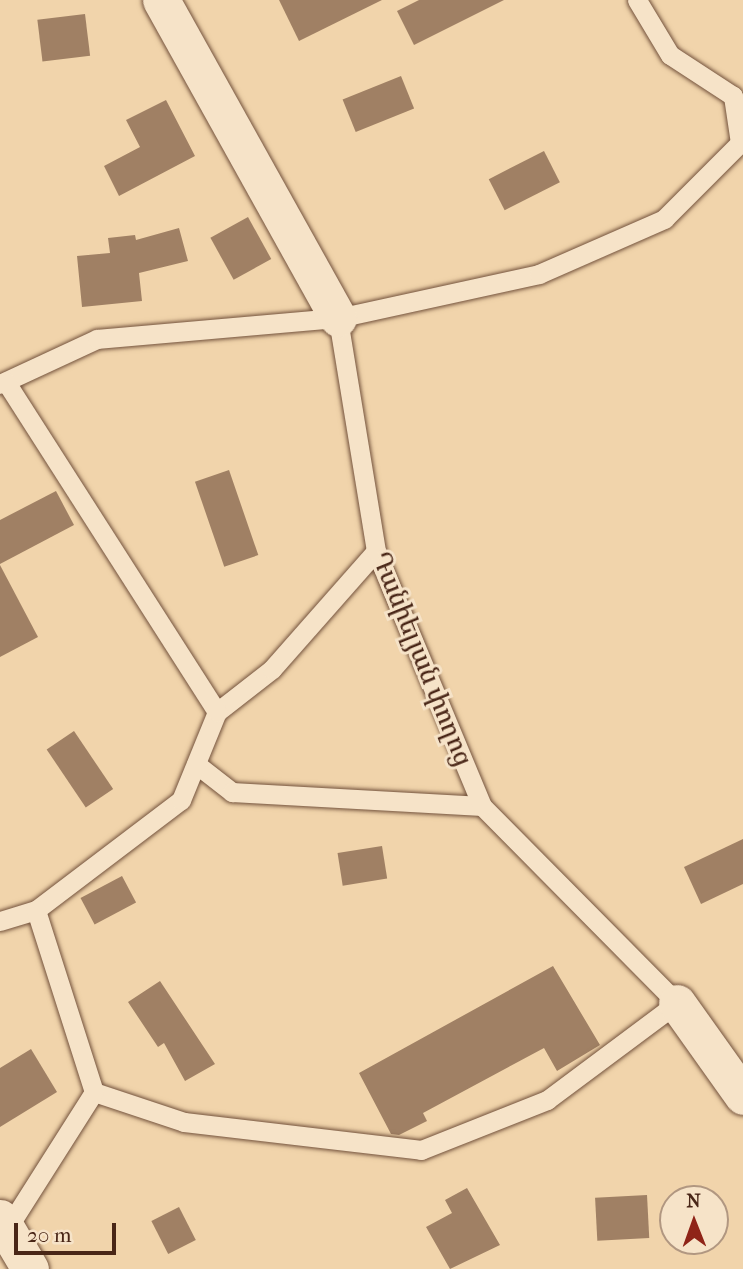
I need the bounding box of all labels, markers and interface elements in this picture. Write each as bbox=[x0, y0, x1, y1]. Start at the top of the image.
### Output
street label: Դանիելյան փողոց bbox=[365, 547, 479, 771]
north arrow bbox=[659, 1185, 729, 1255]
text: N bbox=[686, 1190, 701, 1212]
scale bar bbox=[18, 1210, 119, 1254]
text: 20 m bbox=[27, 1223, 71, 1247]

